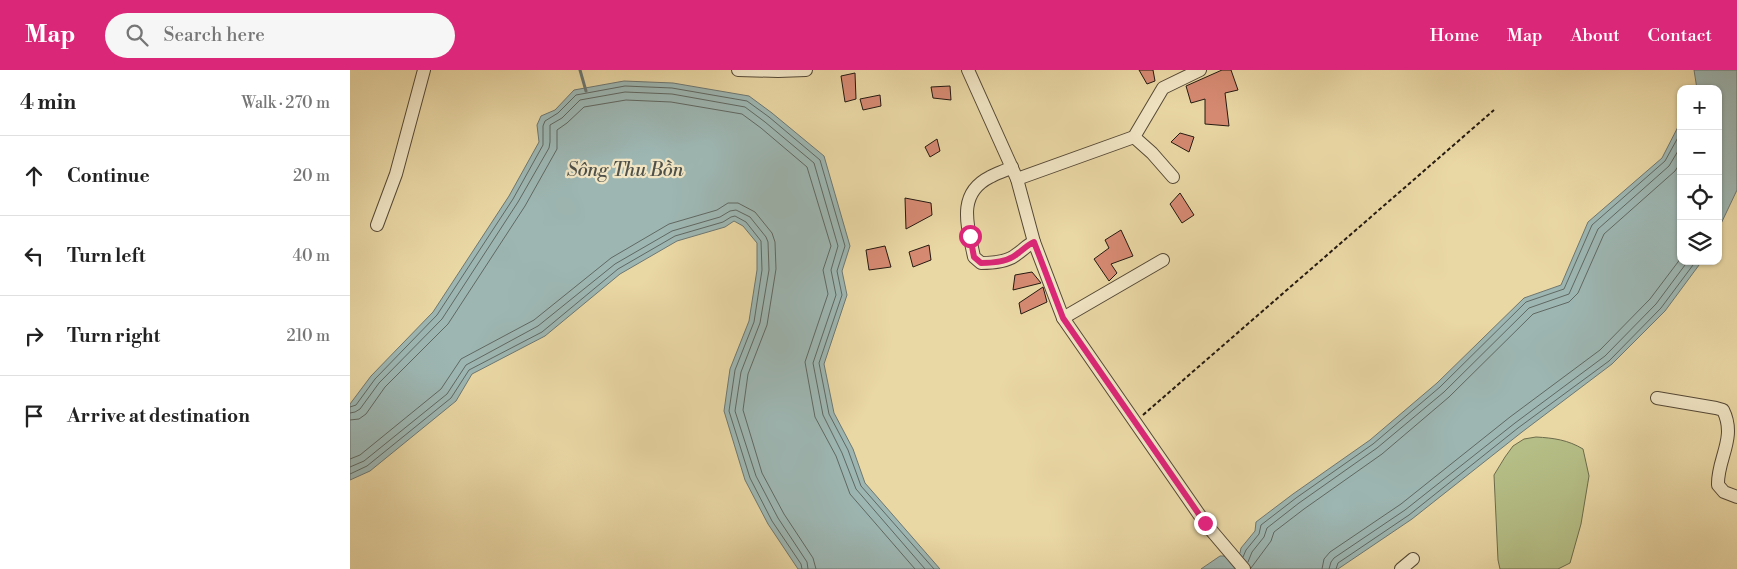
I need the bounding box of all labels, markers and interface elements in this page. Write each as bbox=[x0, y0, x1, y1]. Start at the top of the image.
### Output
search box bbox=[105, 13, 455, 58]
text: Map bbox=[25, 20, 75, 50]
icon: search bbox=[123, 21, 151, 49]
text: Search here bbox=[163, 23, 265, 47]
text: Home bbox=[1430, 24, 1479, 47]
text: Map bbox=[1507, 24, 1543, 47]
text: About bbox=[1571, 24, 1620, 47]
text: Contact bbox=[1648, 24, 1712, 47]
map controls bbox=[1677, 85, 1722, 265]
button: + bbox=[1677, 85, 1722, 130]
text: 4 min bbox=[20, 90, 76, 116]
text: Walk · 270 m bbox=[241, 93, 330, 113]
button: − bbox=[1677, 130, 1722, 175]
water label: Sông Thu Bồn bbox=[567, 158, 684, 182]
icon: ahead bbox=[20, 162, 48, 190]
text: Continue bbox=[67, 164, 150, 188]
text: 20 m bbox=[293, 166, 330, 186]
button: locate bbox=[1677, 175, 1722, 220]
button: layers bbox=[1677, 220, 1722, 265]
route start bbox=[959, 225, 982, 248]
icon: left bbox=[20, 242, 48, 270]
text: Turn left bbox=[67, 244, 146, 268]
text: 40 m bbox=[293, 246, 330, 266]
icon: right bbox=[20, 322, 48, 350]
text: Turn right bbox=[67, 324, 160, 348]
text: 210 m bbox=[286, 326, 330, 346]
icon: arrive bbox=[20, 402, 48, 430]
text: Arrive at destination bbox=[67, 404, 250, 428]
route end bbox=[1194, 512, 1217, 535]

